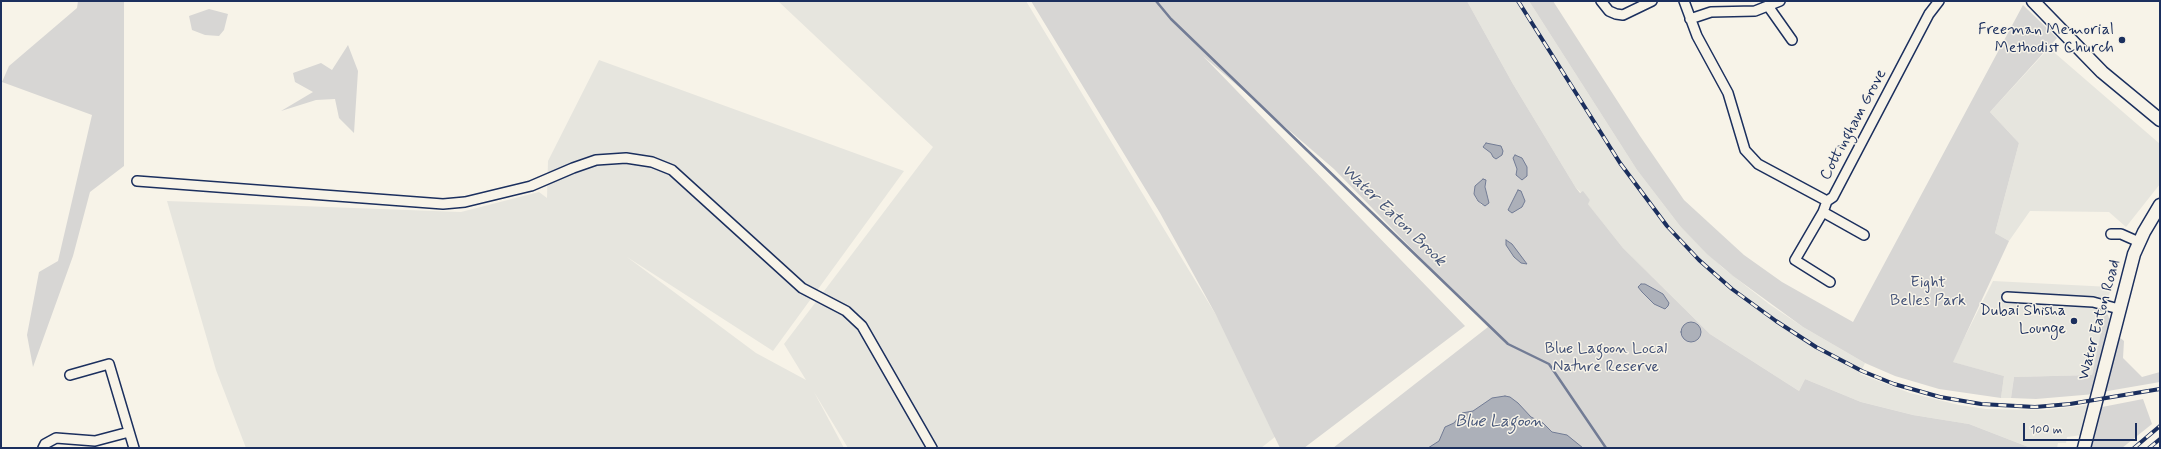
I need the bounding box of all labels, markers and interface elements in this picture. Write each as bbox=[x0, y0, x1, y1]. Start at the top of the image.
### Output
place label: Freeman Memorial Methodist Church bbox=[1978, 21, 2114, 59]
marker: Freeman Memorial Methodist Church bbox=[2117, 35, 2127, 45]
street label: Cottingham Grove bbox=[1817, 66, 1891, 184]
water label: Water Eaton Brook bbox=[1336, 161, 1450, 271]
street label: Water Eaton Road bbox=[2075, 258, 2125, 382]
park label: Eight Belles Park bbox=[1890, 274, 1966, 312]
place label: Dubai Shisha Lounge bbox=[1980, 302, 2066, 340]
marker: Dubai Shisha Lounge bbox=[2069, 316, 2079, 326]
park label: Blue Lagoon Local Nature Reserve bbox=[1545, 340, 1667, 378]
water label: Blue Lagoon bbox=[1455, 412, 1543, 432]
scale bar bbox=[2025, 415, 2139, 441]
text: 100 m bbox=[2030, 422, 2062, 438]

